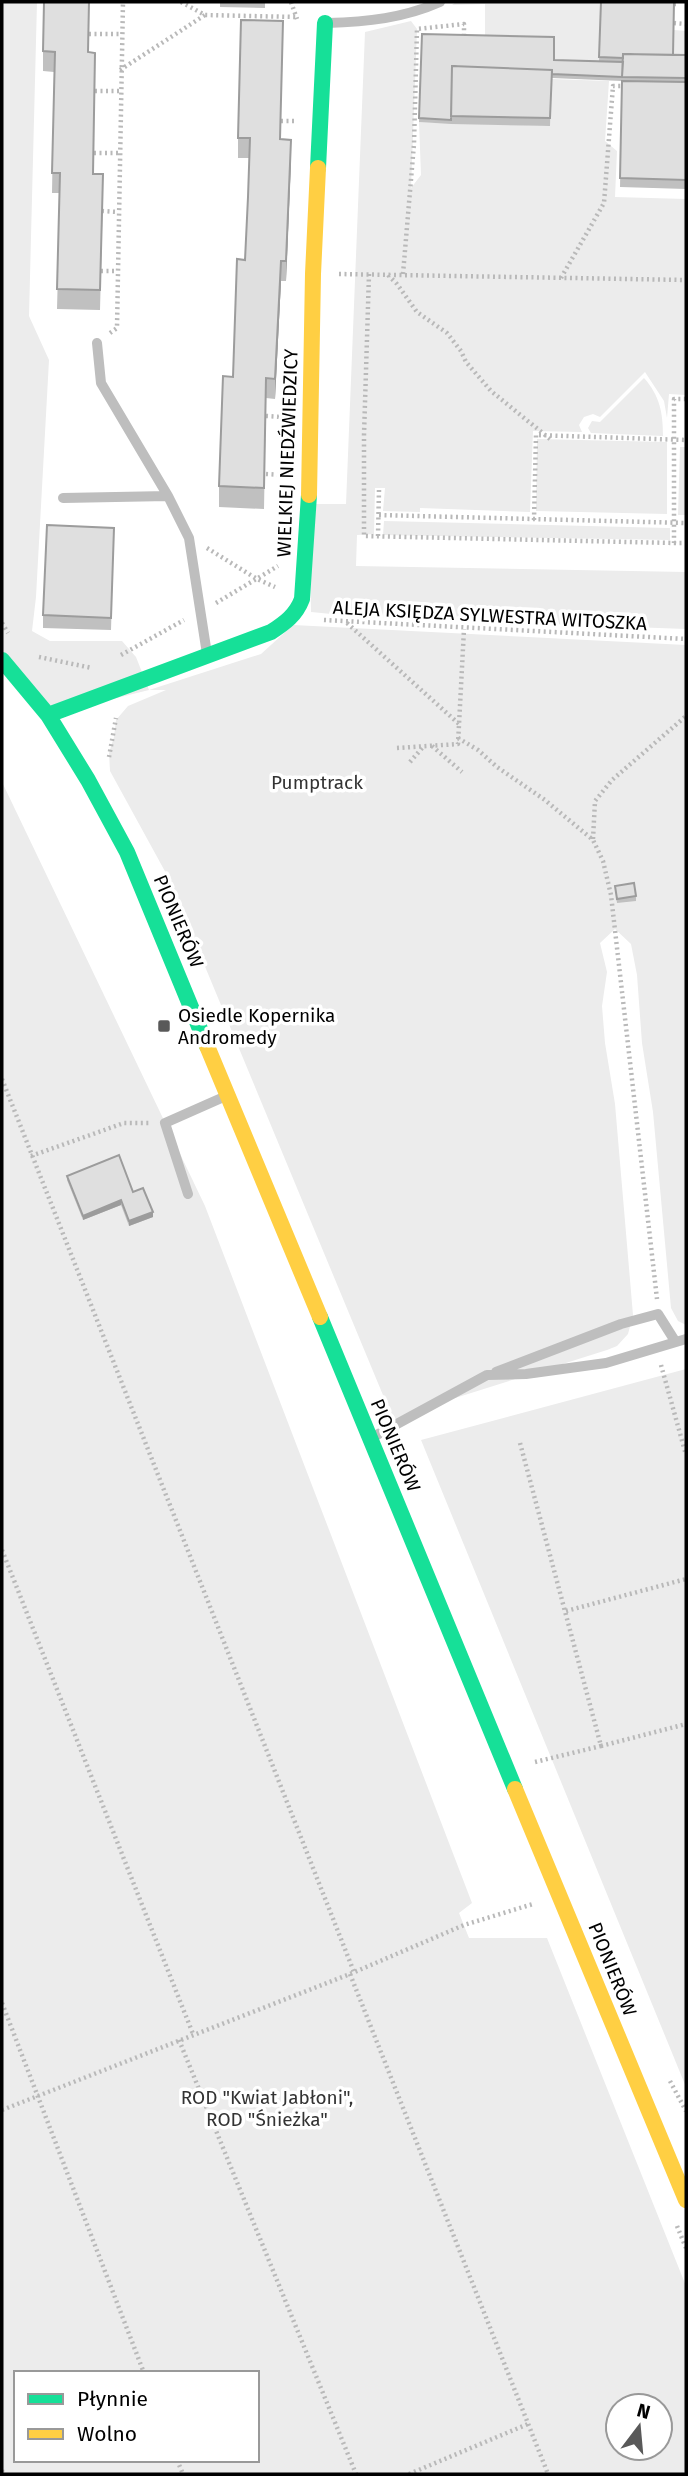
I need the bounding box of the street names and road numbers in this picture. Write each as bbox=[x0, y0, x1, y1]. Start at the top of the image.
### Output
street label: WIELKIEJ NIEDŹWIEDZICY bbox=[272, 348, 303, 558]
street label: ALEJA KSIĘDZA SYLWESTRA WITOSZKA bbox=[332, 596, 648, 635]
street label: PIONIERÓW bbox=[149, 871, 209, 971]
street label: PIONIERÓW bbox=[366, 1395, 426, 1495]
street label: PIONIERÓW bbox=[583, 1919, 642, 2020]

